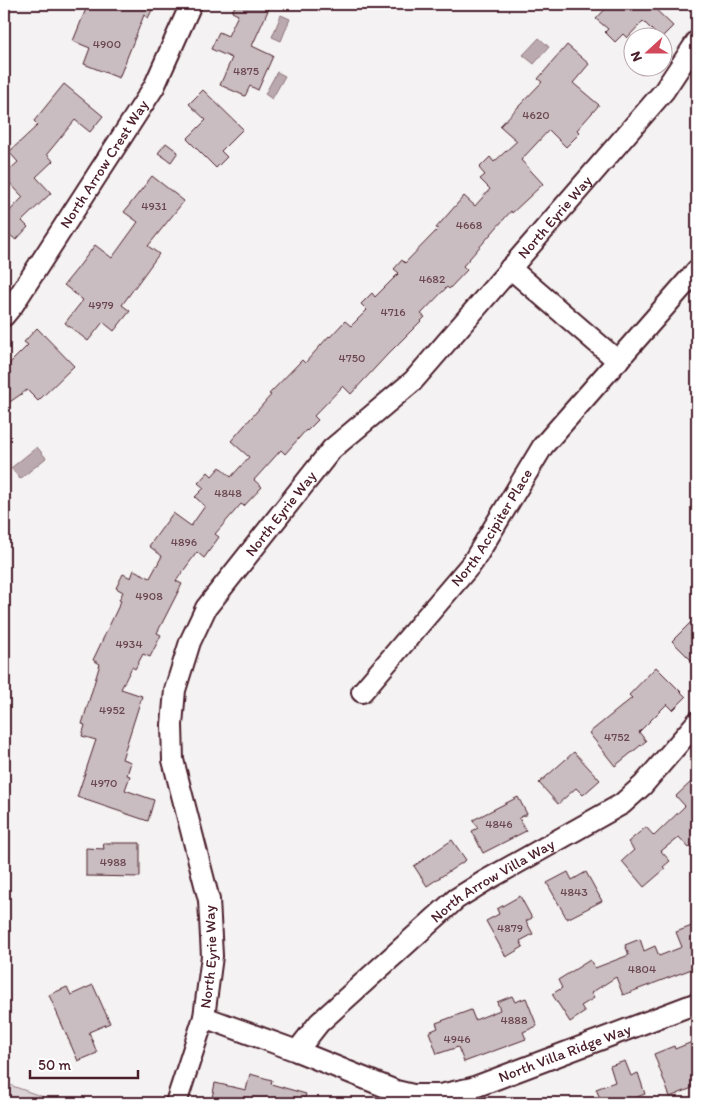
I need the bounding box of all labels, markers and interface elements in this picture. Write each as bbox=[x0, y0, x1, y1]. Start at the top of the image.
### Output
north arrow bbox=[624, 28, 674, 78]
house number: 4900 bbox=[93, 37, 121, 51]
text: N bbox=[627, 49, 646, 64]
house number: 4875 bbox=[233, 64, 259, 78]
street label: North Arrow Crest Way bbox=[56, 97, 152, 232]
house number: 4620 bbox=[522, 108, 550, 122]
street label: North Eyrie Way bbox=[514, 172, 596, 262]
house number: 4931 bbox=[141, 199, 167, 213]
house number: 4668 bbox=[456, 218, 483, 232]
house number: 4682 bbox=[419, 272, 446, 286]
house number: 4979 bbox=[88, 298, 114, 312]
house number: 4716 bbox=[380, 305, 406, 319]
house number: 4750 bbox=[339, 351, 365, 365]
street label: North Accipiter Place bbox=[447, 465, 536, 590]
street label: North Eyrie Way bbox=[241, 467, 320, 560]
house number: 4848 bbox=[214, 486, 242, 500]
house number: 4896 bbox=[171, 535, 197, 549]
house number: 4908 bbox=[135, 589, 163, 603]
house number: 4934 bbox=[115, 637, 143, 651]
house number: 4952 bbox=[99, 703, 126, 717]
house number: 4752 bbox=[604, 730, 631, 744]
house number: 4970 bbox=[91, 776, 117, 790]
house number: 4846 bbox=[485, 817, 513, 831]
street label: North Arrow Villa Way bbox=[427, 835, 558, 927]
house number: 4988 bbox=[100, 855, 127, 869]
house number: 4843 bbox=[560, 885, 588, 899]
street label: North Eyrie Way bbox=[196, 905, 221, 1010]
house number: 4879 bbox=[497, 921, 523, 935]
house number: 4804 bbox=[628, 962, 656, 976]
house number: 4888 bbox=[501, 1013, 528, 1027]
street label: North Villa Ridge Way bbox=[496, 1020, 633, 1086]
house number: 4946 bbox=[443, 1032, 471, 1046]
scale bar bbox=[30, 1047, 138, 1079]
text: 50 m bbox=[38, 1056, 71, 1074]

